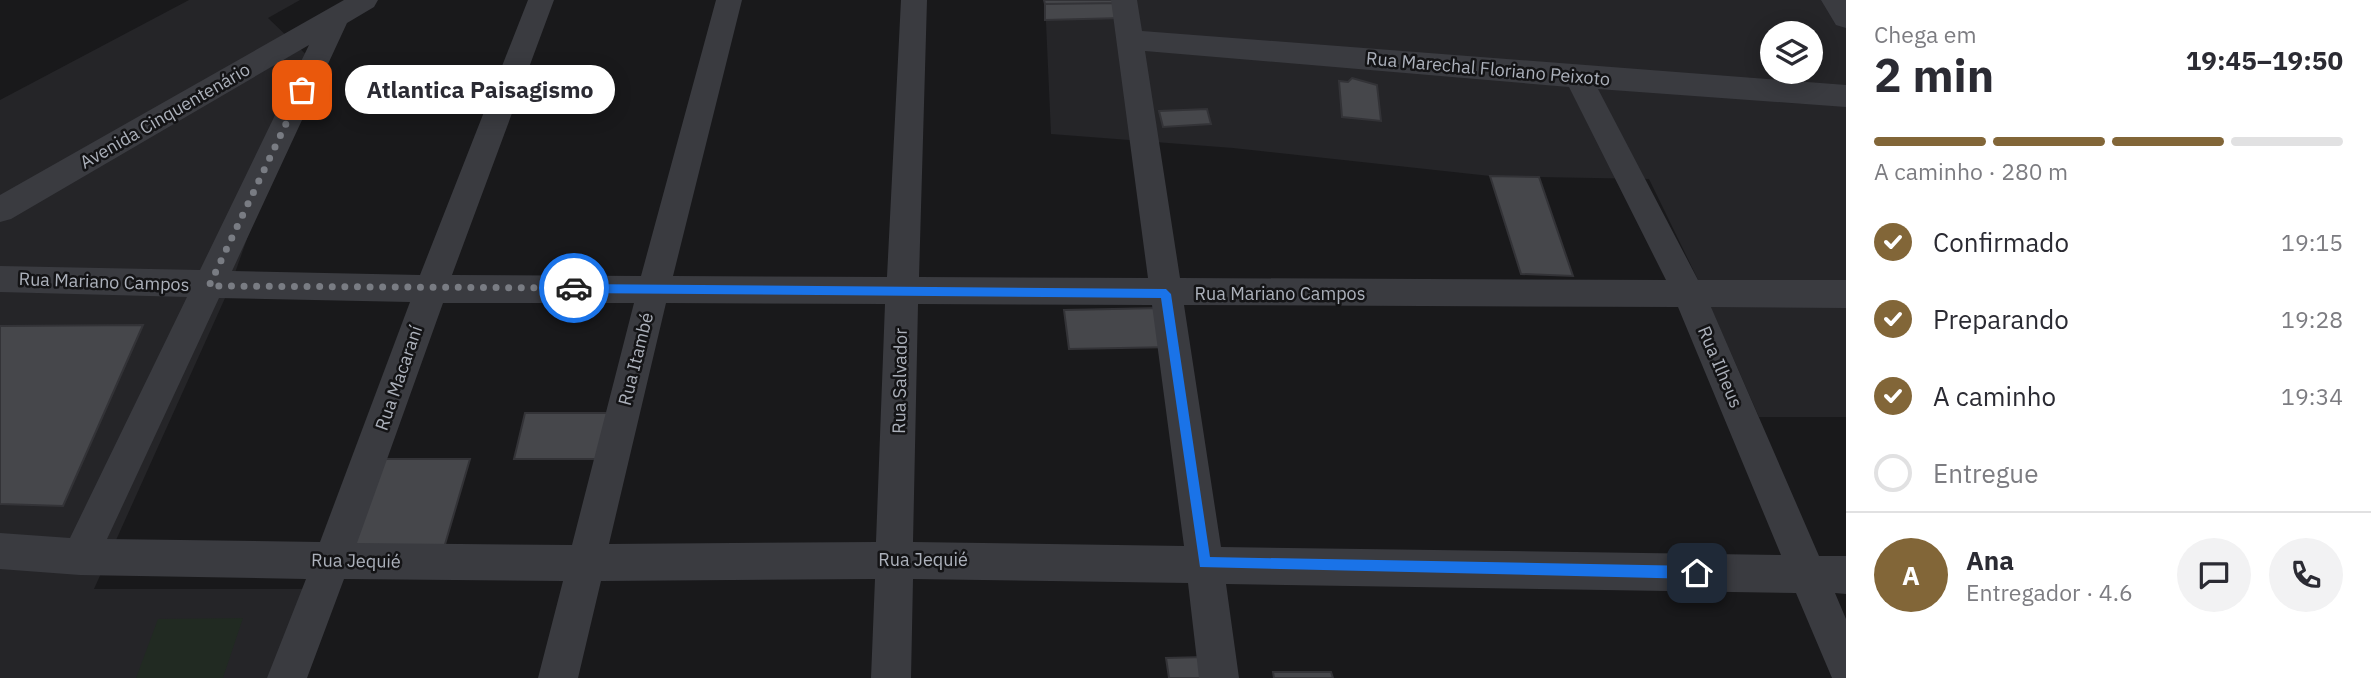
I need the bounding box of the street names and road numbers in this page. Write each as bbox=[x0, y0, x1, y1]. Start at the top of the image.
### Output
street label: Rua Marechal Floriano Peixoto bbox=[1365, 46, 1611, 91]
street label: Avenida Cinquentenário bbox=[76, 57, 254, 174]
street label: Rua Mariano Campos bbox=[18, 267, 190, 296]
street label: Rua Mariano Campos bbox=[1195, 282, 1365, 305]
street label: Rua Itambé bbox=[613, 310, 658, 408]
street label: Rua Macaraní bbox=[370, 322, 427, 433]
street label: Rua Ilheus bbox=[1693, 322, 1748, 411]
street label: Rua Salvador bbox=[887, 327, 912, 434]
street label: Rua Jequié bbox=[311, 548, 401, 573]
street label: Rua Jequié bbox=[878, 548, 968, 571]

